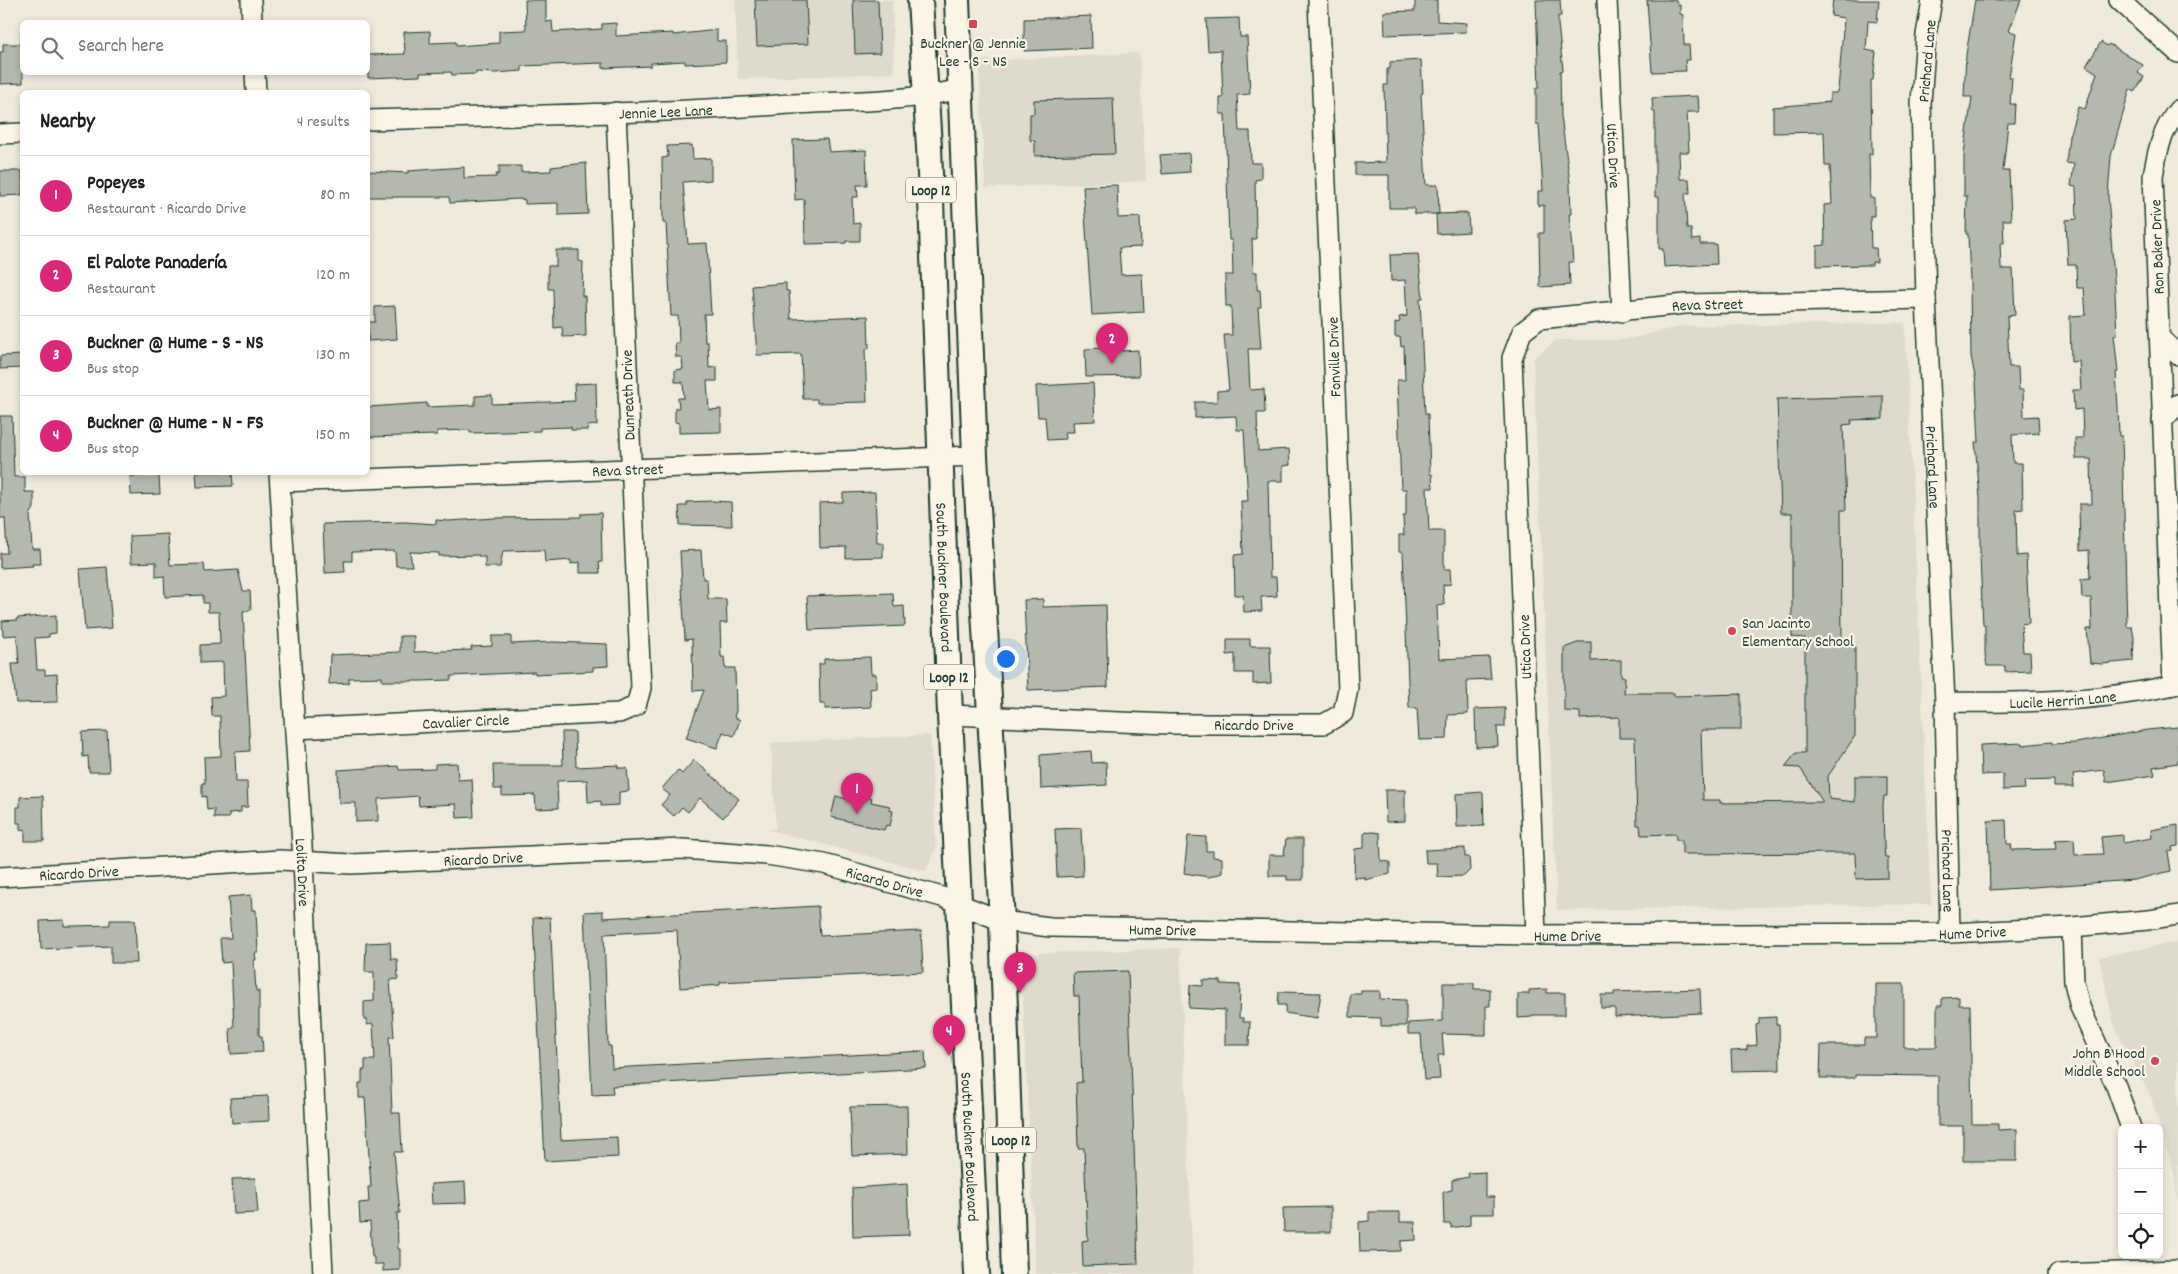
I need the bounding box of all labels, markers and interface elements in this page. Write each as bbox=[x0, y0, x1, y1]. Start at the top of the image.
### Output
marker: Buckner @ Jennie Lee - S - NS bbox=[967, 18, 979, 30]
street label: Prichard Lane bbox=[1913, 19, 1944, 104]
search box bbox=[20, 20, 370, 75]
place label: Buckner @ Jennie Lee - S - NS bbox=[920, 33, 1026, 74]
icon: search bbox=[38, 34, 66, 62]
text: Search here bbox=[78, 34, 164, 61]
street label: Jennie Lee Lane bbox=[618, 100, 714, 127]
text: Nearby bbox=[40, 108, 95, 138]
text: 4 results bbox=[297, 111, 350, 134]
street label: Utica Drive bbox=[1599, 123, 1625, 189]
text: Popeyes bbox=[87, 171, 145, 198]
road number: Loop 12 bbox=[906, 178, 956, 202]
text: 1 bbox=[54, 184, 58, 207]
text: 80 m bbox=[320, 184, 350, 207]
text: Restaurant · Ricardo Drive bbox=[87, 198, 246, 221]
street label: Ron Baker Drive bbox=[2145, 199, 2172, 295]
text: El Palote Panadería bbox=[87, 251, 227, 278]
text: 2 bbox=[53, 264, 60, 287]
text: 120 m bbox=[316, 264, 350, 287]
text: Restaurant bbox=[87, 278, 156, 301]
street label: Reva Street bbox=[1671, 294, 1744, 319]
street label: Fonville Drive bbox=[1323, 316, 1348, 397]
pin: 2 bbox=[1096, 323, 1128, 364]
text: Buckner @ Hume - S - NS bbox=[87, 331, 264, 358]
text: 3 bbox=[52, 344, 60, 367]
text: 130 m bbox=[316, 344, 350, 367]
street label: Dunreath Drive bbox=[616, 349, 643, 441]
text: Bus stop bbox=[87, 358, 139, 381]
text: Buckner @ Hume - N - FS bbox=[87, 411, 264, 438]
text: 4 bbox=[53, 424, 59, 447]
text: 150 m bbox=[316, 424, 350, 447]
street label: Prichard Lane bbox=[1918, 425, 1945, 509]
text: Bus stop bbox=[87, 438, 139, 461]
street label: Reva Street bbox=[592, 459, 664, 484]
street label: South Buckner Boulevard bbox=[928, 502, 957, 653]
place label: San Jacinto Elementary School bbox=[1742, 613, 1854, 654]
street label: Utica Drive bbox=[1514, 614, 1539, 680]
marker: San Jacinto Elementary School bbox=[1726, 625, 1738, 637]
your location bbox=[993, 646, 1019, 672]
road number: Loop 12 bbox=[924, 664, 974, 690]
street label: Lucile Herrin Lane bbox=[2009, 686, 2118, 716]
street label: Cavalier Circle bbox=[422, 709, 510, 737]
street label: Ricardo Drive bbox=[1214, 715, 1294, 738]
pin: 1 bbox=[841, 773, 873, 814]
street label: Prichard Lane bbox=[1934, 829, 1959, 913]
street label: Lolita Drive bbox=[288, 838, 314, 907]
street label: Ricardo Drive bbox=[443, 847, 524, 874]
street label: Ricardo Drive bbox=[38, 861, 120, 889]
street label: Ricardo Drive bbox=[843, 862, 926, 905]
street label: Hume Drive bbox=[1128, 919, 1197, 943]
street label: Hume Drive bbox=[1939, 921, 2007, 947]
street label: Hume Drive bbox=[1534, 926, 1601, 949]
pin: 3 bbox=[1004, 952, 1036, 993]
pin: 4 bbox=[933, 1015, 965, 1056]
place label: John B Hood Middle School bbox=[2064, 1043, 2145, 1084]
marker: John B Hood Middle School bbox=[2149, 1055, 2161, 1067]
street label: South Buckner Boulevard bbox=[953, 1072, 983, 1222]
map controls bbox=[2118, 1124, 2163, 1259]
button: + bbox=[2118, 1124, 2163, 1169]
road number: Loop 12 bbox=[986, 1128, 1036, 1152]
button: − bbox=[2118, 1169, 2163, 1214]
button: locate bbox=[2118, 1214, 2163, 1259]

